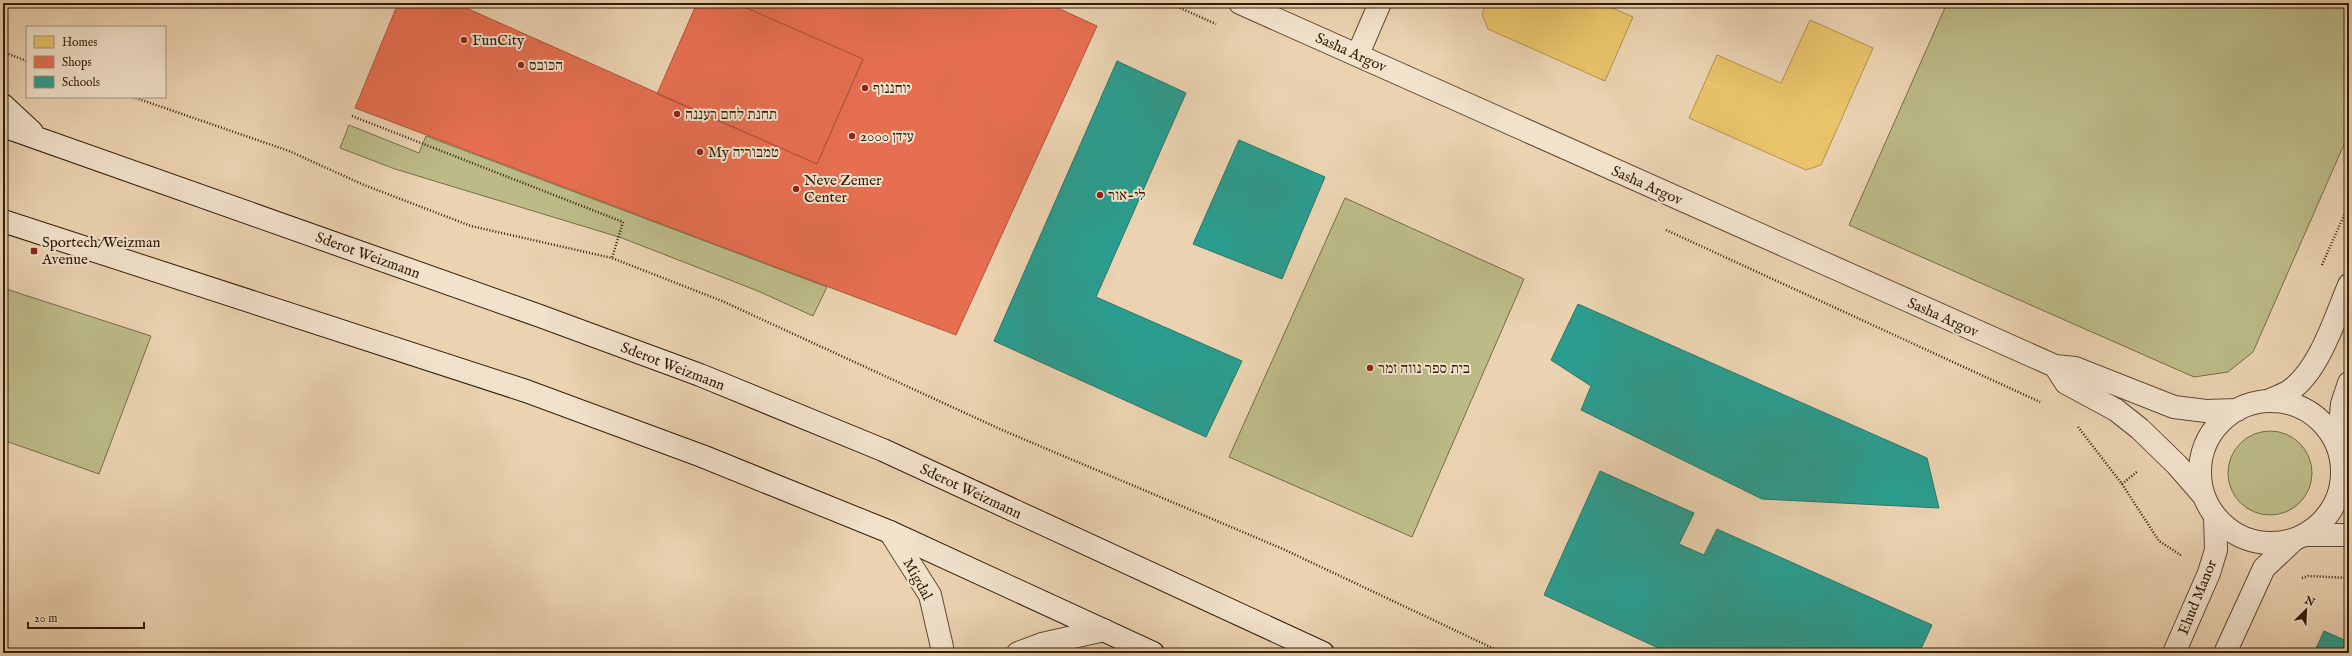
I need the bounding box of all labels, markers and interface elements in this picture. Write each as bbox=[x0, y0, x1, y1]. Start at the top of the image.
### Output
legend bbox=[26, 26, 166, 98]
street label: Sasha Argov bbox=[1312, 28, 1389, 77]
place label: FunCity bbox=[472, 31, 525, 50]
text: Homes bbox=[62, 35, 98, 50]
marker: FunCity bbox=[459, 35, 469, 45]
text: Shops bbox=[62, 55, 92, 71]
place label: הכובס bbox=[529, 56, 563, 75]
marker: הכובס bbox=[516, 60, 526, 70]
text: Schools bbox=[62, 75, 100, 90]
place label: יוחננוף bbox=[873, 79, 911, 98]
marker: יוחננוף bbox=[860, 83, 870, 93]
place label: תחנת לחם רעננה bbox=[685, 105, 777, 124]
marker: תחנת לחם רעננה bbox=[672, 109, 682, 119]
place label: עידן 2000 bbox=[860, 127, 914, 146]
marker: עידן 2000 bbox=[847, 131, 857, 141]
place label: My טמבוריה bbox=[708, 143, 779, 162]
marker: My טמבוריה bbox=[695, 147, 705, 157]
street label: Sasha Argov bbox=[1608, 161, 1685, 210]
place label: Neve Zemer Center bbox=[804, 171, 882, 207]
marker: Neve Zemer Center bbox=[791, 184, 801, 194]
place label: לי-אור bbox=[1108, 186, 1146, 205]
marker: לי-אור bbox=[1095, 190, 1105, 200]
street label: Sderot Weizmann bbox=[313, 228, 423, 283]
place label: Sportech/Weizman Avenue bbox=[41, 233, 160, 269]
marker: Sportech/Weizman Avenue bbox=[29, 246, 39, 256]
street label: Sasha Argov bbox=[1904, 293, 1981, 342]
street label: Sderot Weizmann bbox=[618, 338, 728, 395]
place label: בית ספר נווה זמר bbox=[1378, 359, 1470, 378]
marker: בית ספר נווה זמר bbox=[1365, 363, 1375, 373]
street label: Sderot Weizmann bbox=[917, 460, 1025, 523]
street label: Migdal bbox=[898, 555, 937, 604]
street label: Ehud Manor bbox=[2174, 556, 2221, 638]
north arrow bbox=[2286, 590, 2326, 630]
text: N bbox=[2302, 593, 2317, 610]
scale bar bbox=[28, 604, 144, 630]
text: 20 m bbox=[34, 611, 57, 626]

